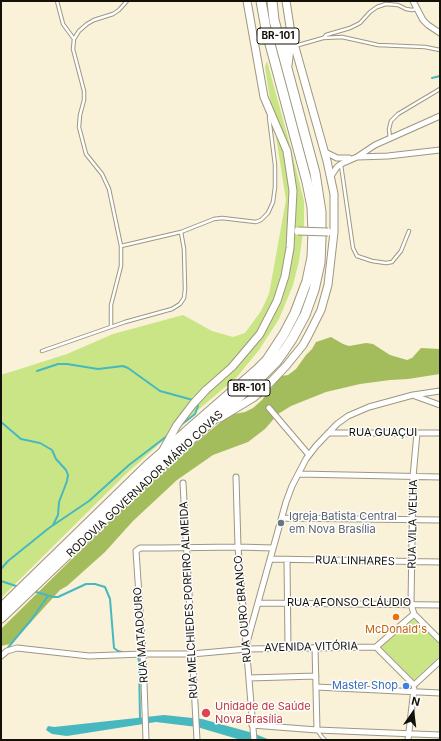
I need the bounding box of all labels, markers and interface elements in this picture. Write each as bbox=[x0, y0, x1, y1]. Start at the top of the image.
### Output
road number: BR-101 bbox=[257, 28, 299, 44]
road number: BR-101 bbox=[228, 380, 270, 396]
street label: RODOVIA GOVERNADOR MÁRIO COVAS bbox=[64, 408, 226, 560]
street label: RUA GUAÇUI bbox=[349, 426, 417, 440]
street label: RUA VILA VELHA bbox=[406, 479, 420, 569]
street label: RUA MELCHIEDES PORFIRO ALMEIDA bbox=[177, 501, 201, 699]
place label: Igreja Batista Central em Nova Brasília bbox=[289, 510, 397, 536]
marker: Igreja Batista Central em Nova Brasília bbox=[276, 518, 286, 528]
street label: RUA LINHARES bbox=[315, 554, 395, 568]
street label: RUA OURO BRANCO bbox=[232, 555, 254, 663]
street label: RUA MATADOURO bbox=[131, 587, 151, 683]
street label: RUA AFONSO CLÁUDIO bbox=[287, 596, 411, 610]
marker: McDonald's bbox=[391, 612, 401, 622]
place label: McDonald's bbox=[365, 623, 427, 637]
street label: AVENIDA VITÓRIA bbox=[264, 640, 358, 654]
place label: Master Shop bbox=[332, 679, 398, 693]
marker: Master Shop bbox=[401, 681, 411, 691]
north arrow bbox=[393, 693, 433, 733]
text: N bbox=[410, 694, 422, 709]
place label: Unidade de Saúde Nova Brasília bbox=[215, 700, 311, 726]
marker: Unidade de Saúde Nova Brasília bbox=[200, 707, 212, 719]

